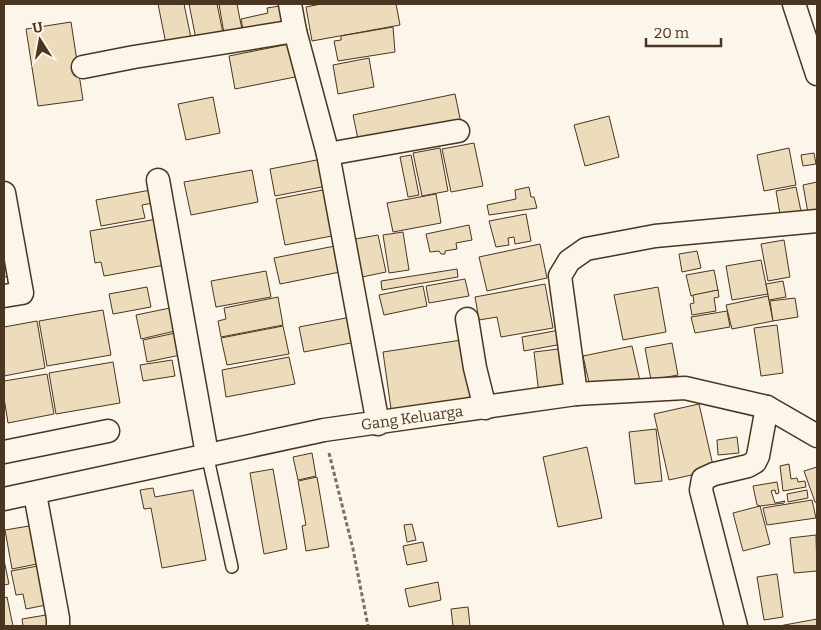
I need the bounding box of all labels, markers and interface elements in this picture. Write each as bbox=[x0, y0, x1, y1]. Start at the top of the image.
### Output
north arrow bbox=[15, 15, 65, 65]
scale bar bbox=[646, 15, 721, 47]
text: U bbox=[31, 18, 45, 37]
text: 20 m bbox=[654, 24, 690, 42]
street label: Gang Keluarga bbox=[360, 402, 464, 434]

